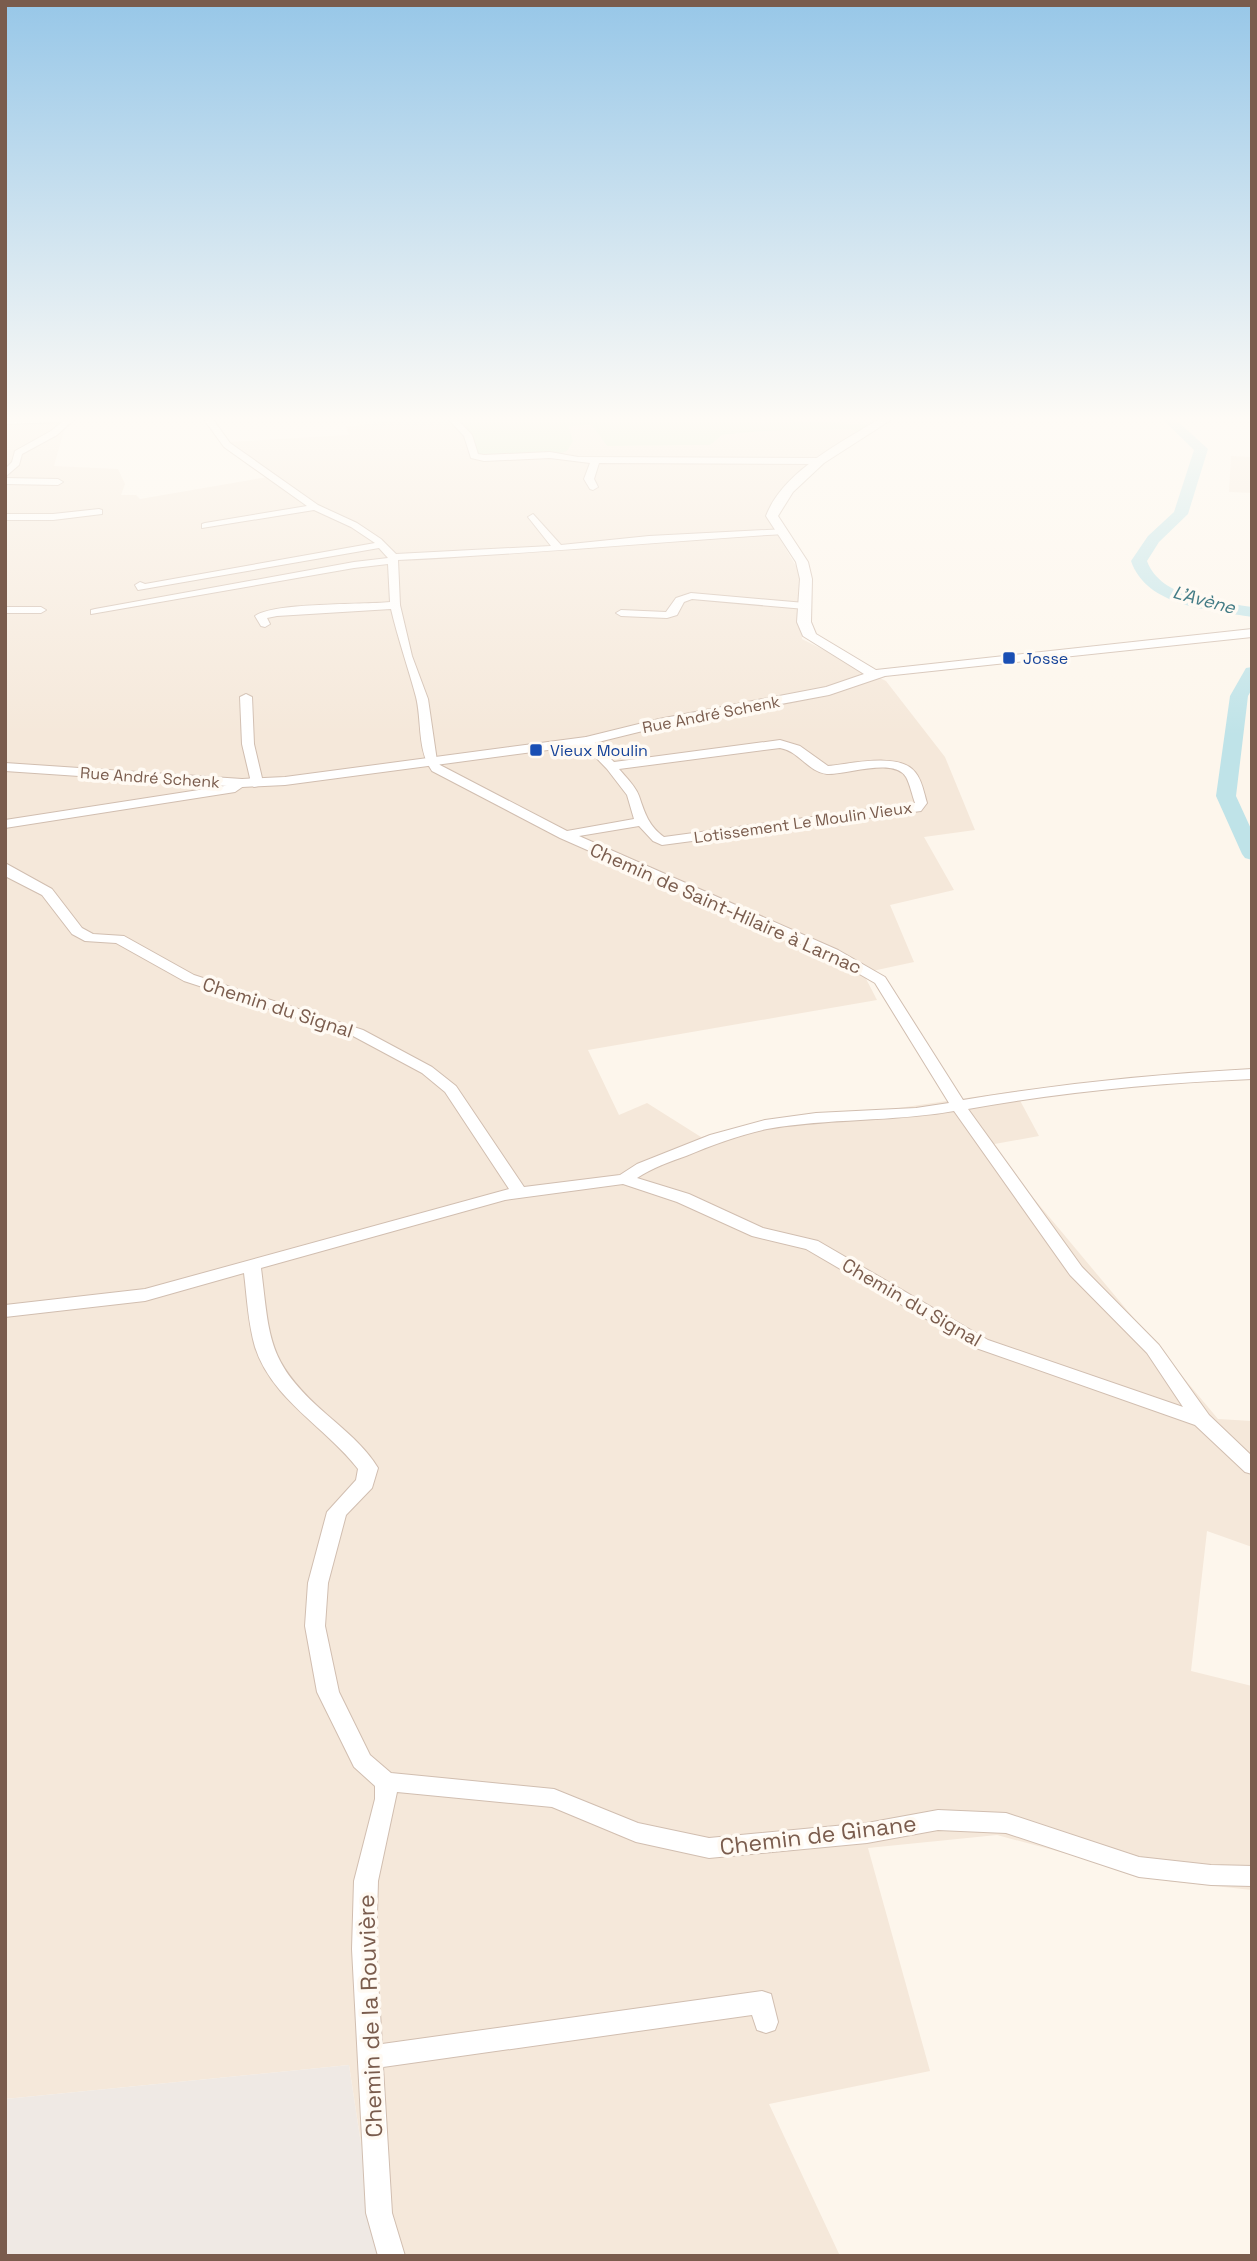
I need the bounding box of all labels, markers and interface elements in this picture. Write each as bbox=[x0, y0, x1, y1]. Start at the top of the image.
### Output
water label: L'Avène bbox=[1170, 580, 1239, 619]
place label: Josse bbox=[1023, 648, 1068, 669]
marker: Josse bbox=[1001, 650, 1017, 666]
street label: Rue André Schenk bbox=[640, 691, 782, 738]
place label: Vieux Moulin bbox=[550, 740, 648, 761]
marker: Vieux Moulin bbox=[528, 742, 544, 758]
street label: Rue André Schenk bbox=[79, 762, 221, 793]
street label: Lotissement Le Moulin Vieux bbox=[693, 797, 913, 848]
street label: Chemin de Saint-Hilaire à Larnac bbox=[586, 837, 866, 980]
street label: Chemin du Signal bbox=[199, 971, 356, 1044]
street label: Chemin du Signal bbox=[837, 1252, 986, 1353]
street label: Chemin de Ginane bbox=[718, 1808, 918, 1862]
street label: Chemin de la Rouvière bbox=[351, 1894, 389, 2138]

